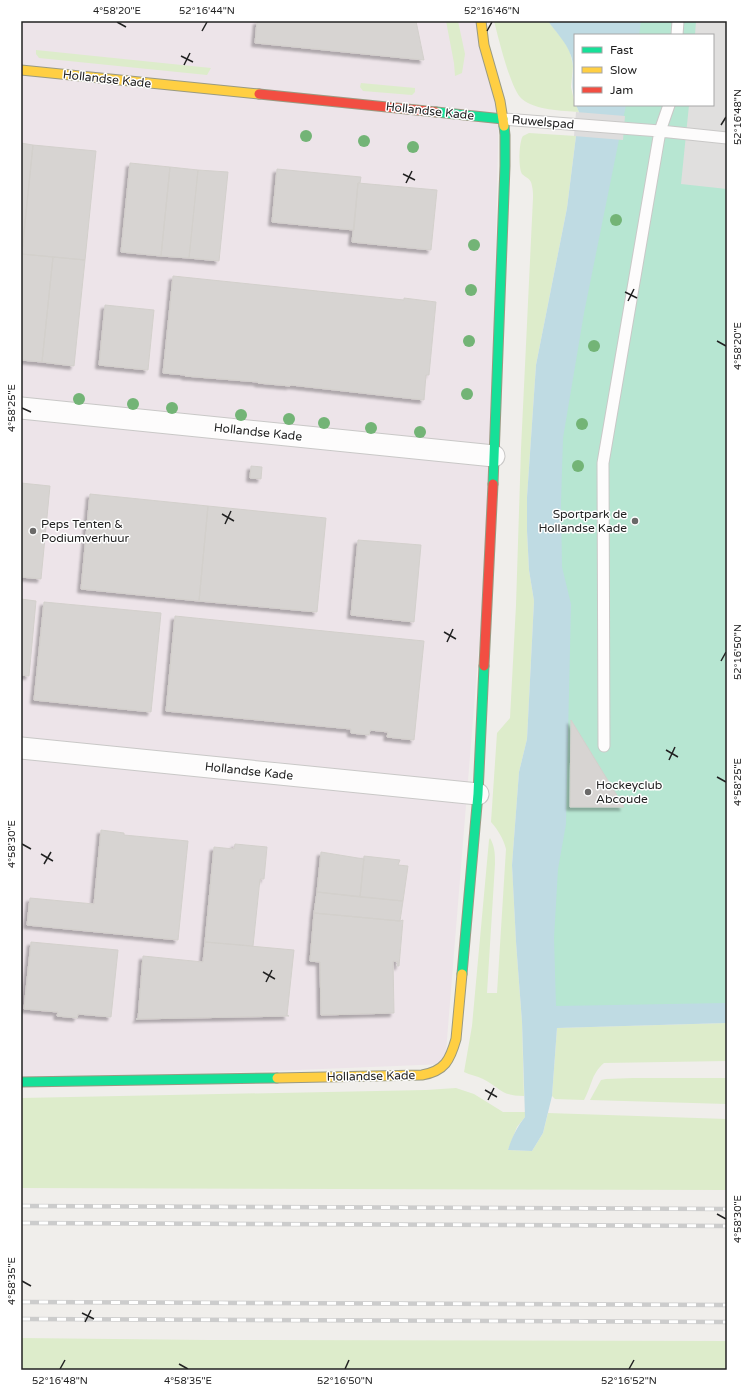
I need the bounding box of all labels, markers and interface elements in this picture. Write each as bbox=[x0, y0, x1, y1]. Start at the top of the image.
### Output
text: 4°58'20"E bbox=[93, 5, 141, 17]
text: 52°16'44"N bbox=[179, 5, 235, 17]
text: 52°16'46"N bbox=[464, 5, 520, 17]
legend bbox=[574, 34, 714, 106]
text: Fast bbox=[610, 43, 634, 57]
text: Slow bbox=[610, 63, 637, 77]
street label: Hollandse Kade bbox=[62, 67, 152, 91]
text: Jam bbox=[610, 83, 633, 97]
text: 52°16'48"N bbox=[732, 89, 744, 145]
street label: Hollandse Kade bbox=[385, 99, 475, 123]
street label: Ruwelspad bbox=[511, 112, 575, 132]
text: 4°58'20"E bbox=[732, 322, 744, 370]
text: 4°58'25"E bbox=[6, 384, 18, 432]
street label: Hollandse Kade bbox=[213, 420, 303, 444]
place label: Sportpark de Hollandse Kade bbox=[538, 507, 627, 535]
marker: Sportpark de Hollandse Kade bbox=[630, 516, 640, 526]
place label: Peps Tenten & Podiumverhuur bbox=[41, 517, 130, 545]
marker: Peps Tenten & Podiumverhuur bbox=[28, 526, 38, 536]
text: 52°16'50"N bbox=[732, 624, 744, 680]
text: 4°58'25"E bbox=[732, 758, 744, 806]
street label: Hollandse Kade bbox=[204, 759, 294, 783]
place label: Hockeyclub Abcoude bbox=[596, 778, 662, 806]
marker: Hockeyclub Abcoude bbox=[583, 787, 593, 797]
text: 4°58'30"E bbox=[6, 820, 18, 868]
street label: Hollandse Kade bbox=[327, 1068, 416, 1084]
text: 4°58'30"E bbox=[732, 1195, 744, 1243]
text: 4°58'35"E bbox=[6, 1257, 18, 1305]
text: 52°16'48"N bbox=[32, 1375, 88, 1387]
text: 4°58'35"E bbox=[164, 1375, 212, 1387]
text: 52°16'50"N bbox=[317, 1375, 373, 1387]
text: 52°16'52"N bbox=[601, 1375, 657, 1387]

